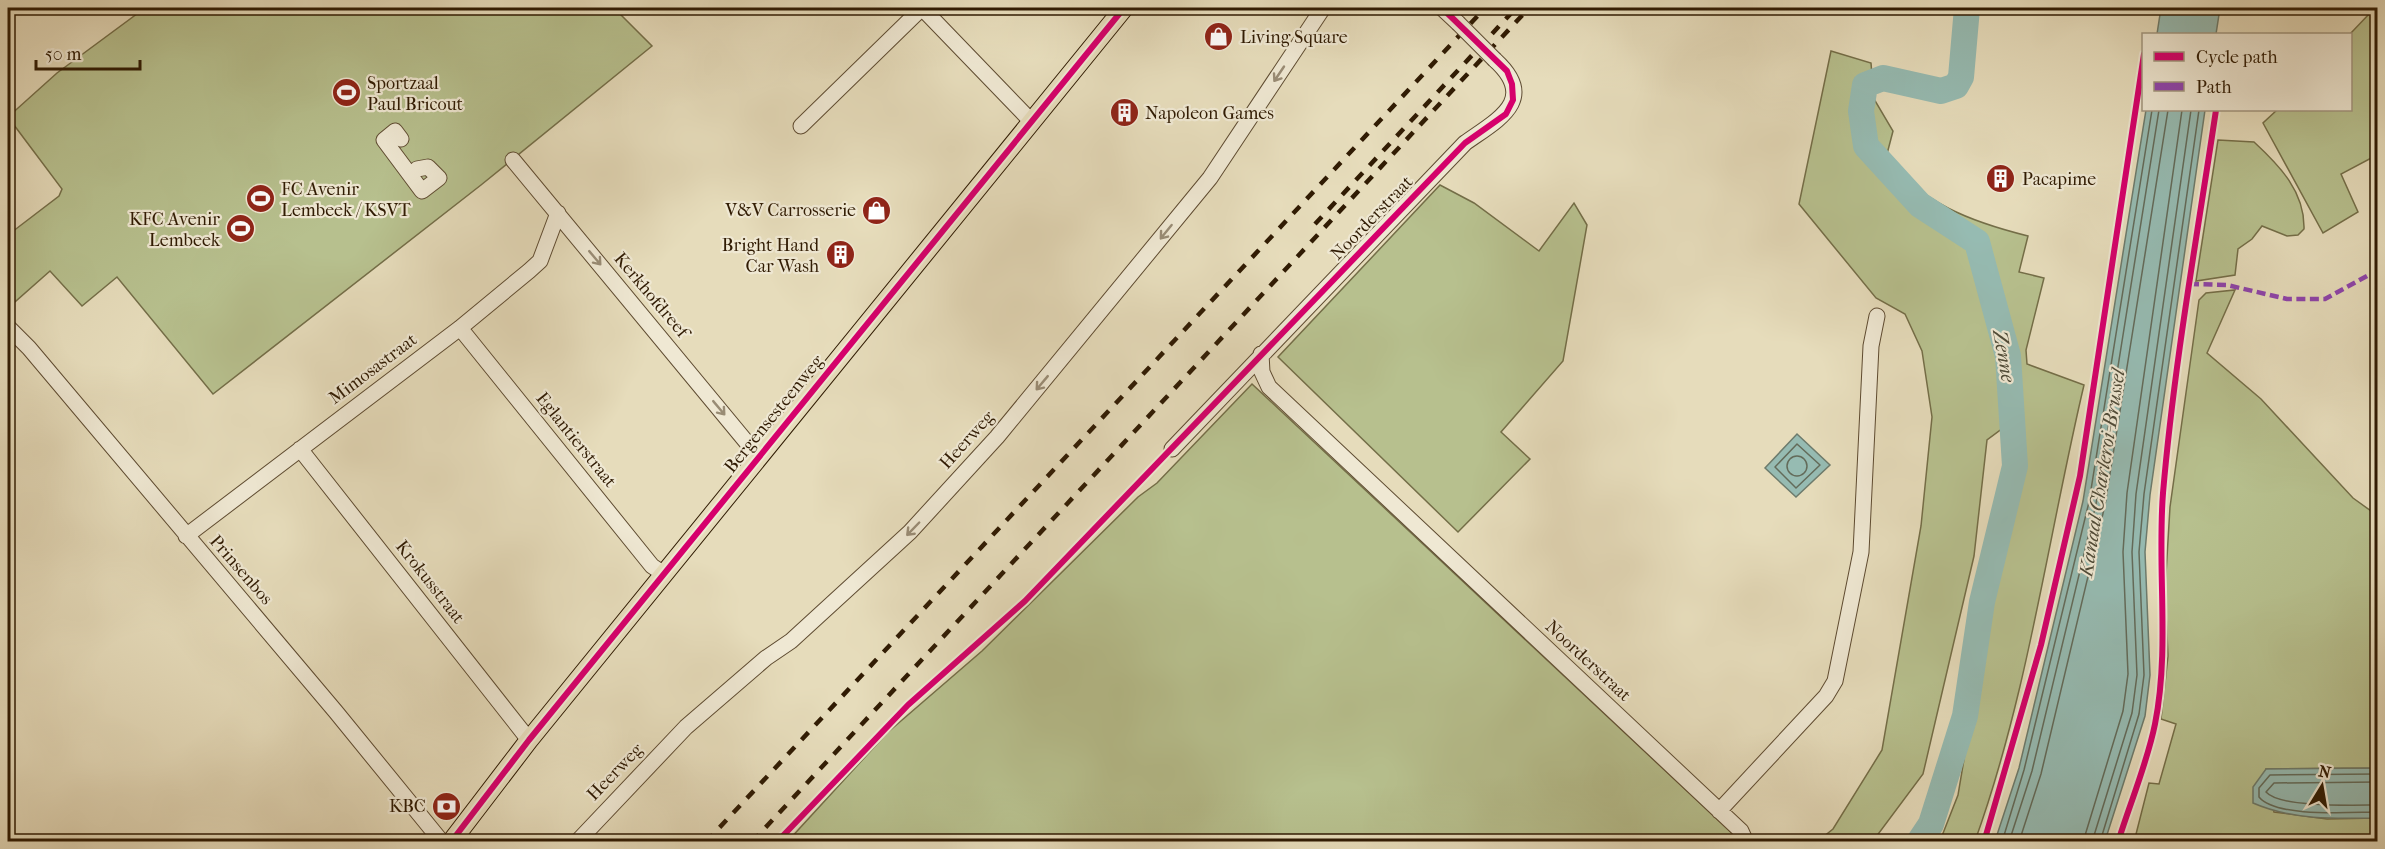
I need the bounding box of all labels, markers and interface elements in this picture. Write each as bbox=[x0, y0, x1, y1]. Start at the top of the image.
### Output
shop icon: Living Square bbox=[1203, 21, 1235, 53]
place label: Living Square bbox=[1240, 27, 1348, 48]
scale bar bbox=[36, 33, 140, 71]
legend bbox=[2142, 33, 2352, 111]
text: 50 m bbox=[45, 44, 82, 65]
text: Cycle path bbox=[2196, 47, 2277, 68]
one-way arrow bbox=[1273, 65, 1285, 81]
place label: Sportzaal Paul Bricout bbox=[367, 73, 464, 115]
sports icon: Sportzaal Paul Bricout bbox=[330, 77, 362, 109]
text: Path bbox=[2196, 77, 2232, 98]
building icon: Napoleon Games bbox=[1108, 97, 1140, 129]
place label: Napoleon Games bbox=[1145, 103, 1274, 124]
building icon: Pacapime bbox=[1985, 163, 2017, 195]
place label: Pacapime bbox=[2022, 169, 2096, 190]
street label: Noorderstraat bbox=[1327, 171, 1418, 265]
place label: FC Avenir Lembeek / KSVT bbox=[281, 179, 412, 221]
sports icon: FC Avenir Lembeek / KSVT bbox=[244, 183, 276, 215]
shop icon: V&V Carrosserie bbox=[861, 194, 893, 226]
place label: V&V Carrosserie bbox=[724, 200, 856, 221]
place label: KFC Avenir Lembeek bbox=[129, 209, 221, 251]
sports icon: KFC Avenir Lembeek bbox=[225, 213, 257, 245]
one-way arrow bbox=[1159, 224, 1173, 239]
place label: Bright Hand Car Wash bbox=[722, 235, 819, 277]
building icon: Bright Hand Car Wash bbox=[824, 239, 856, 271]
street label: Kerkhofdreef bbox=[609, 248, 695, 345]
one-way arrow bbox=[588, 250, 602, 265]
water label: Zenne bbox=[1988, 326, 2020, 385]
street label: Mimosastraat bbox=[325, 329, 422, 409]
street label: Bergensesteenweg bbox=[720, 351, 828, 477]
water label: Kanaal Charleroi-Brussel bbox=[2074, 366, 2130, 580]
one-way arrow bbox=[1036, 375, 1049, 391]
street label: Eglantierstraat bbox=[531, 388, 621, 492]
one-way arrow bbox=[712, 400, 726, 415]
street label: Heerweg bbox=[935, 406, 999, 473]
one-way arrow bbox=[906, 521, 920, 536]
street label: Prinsenbos bbox=[205, 531, 277, 609]
street label: Krokusstraat bbox=[391, 536, 469, 628]
street label: Noorderstraat bbox=[1541, 616, 1635, 706]
street label: Heerweg bbox=[583, 739, 648, 805]
north arrow bbox=[2292, 756, 2352, 816]
text: N bbox=[2317, 761, 2333, 782]
bank icon: KBC bbox=[431, 790, 463, 822]
place label: KBC bbox=[389, 796, 426, 817]

